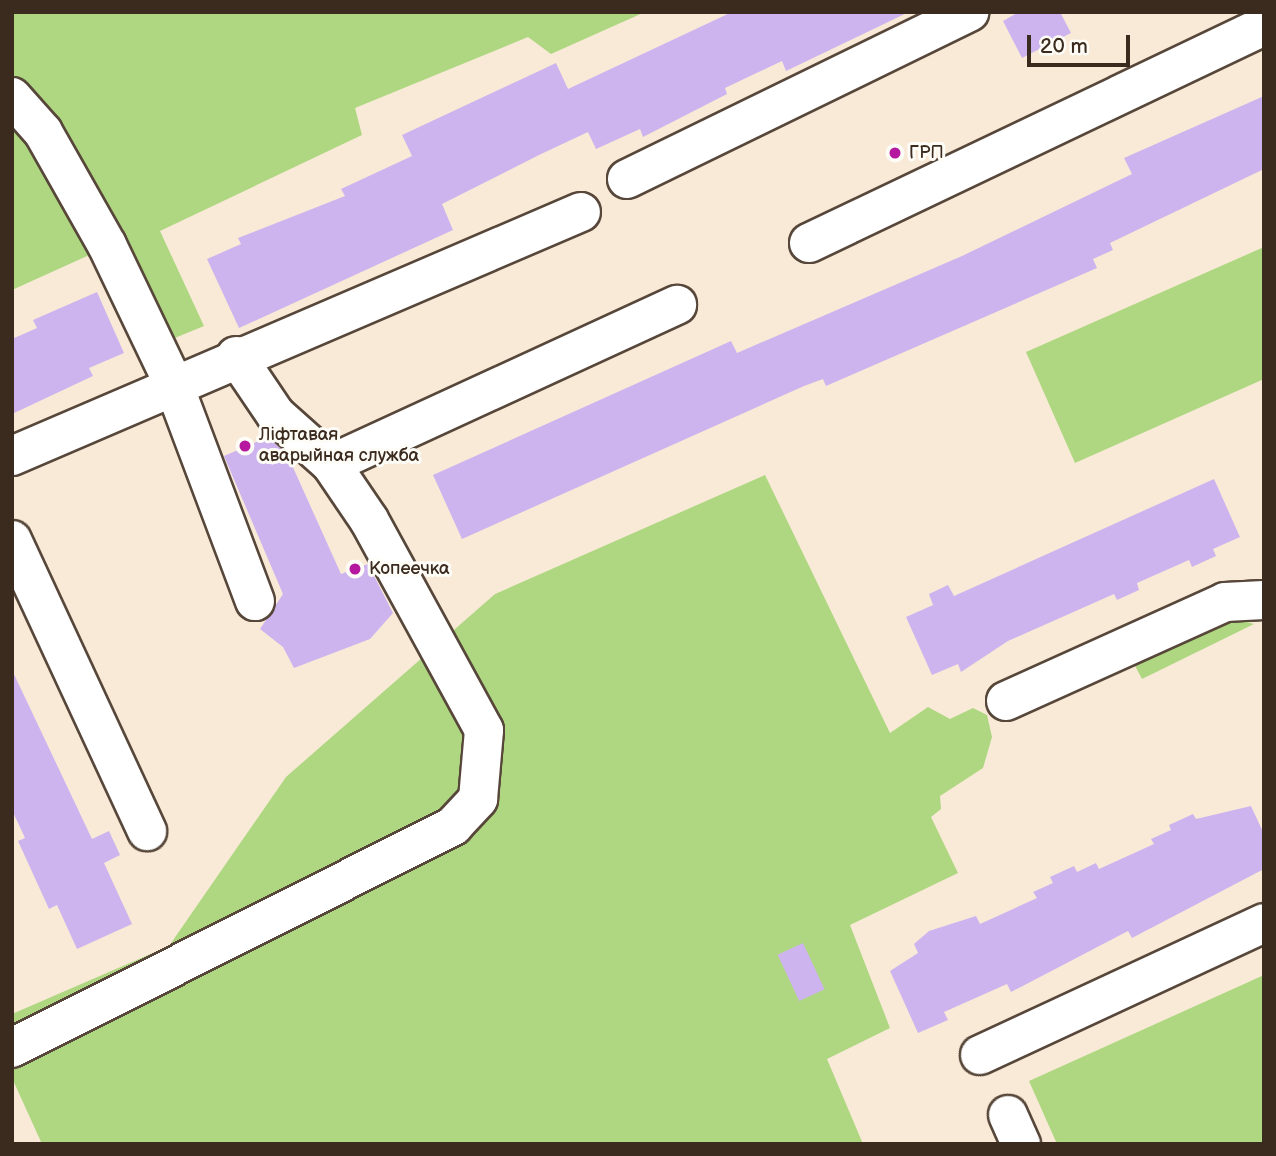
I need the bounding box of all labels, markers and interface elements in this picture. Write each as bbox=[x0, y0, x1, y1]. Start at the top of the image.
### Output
scale bar bbox=[1031, 21, 1134, 65]
text: 20 m bbox=[1040, 34, 1088, 59]
place label: ГРП bbox=[909, 142, 944, 164]
marker: ГРП bbox=[887, 145, 903, 161]
place label: Ліфтавая аварыйная служба bbox=[259, 425, 419, 467]
marker: Ліфтавая аварыйная служба bbox=[237, 438, 253, 454]
place label: Копеечка bbox=[369, 558, 450, 580]
marker: Копеечка bbox=[347, 561, 363, 577]

